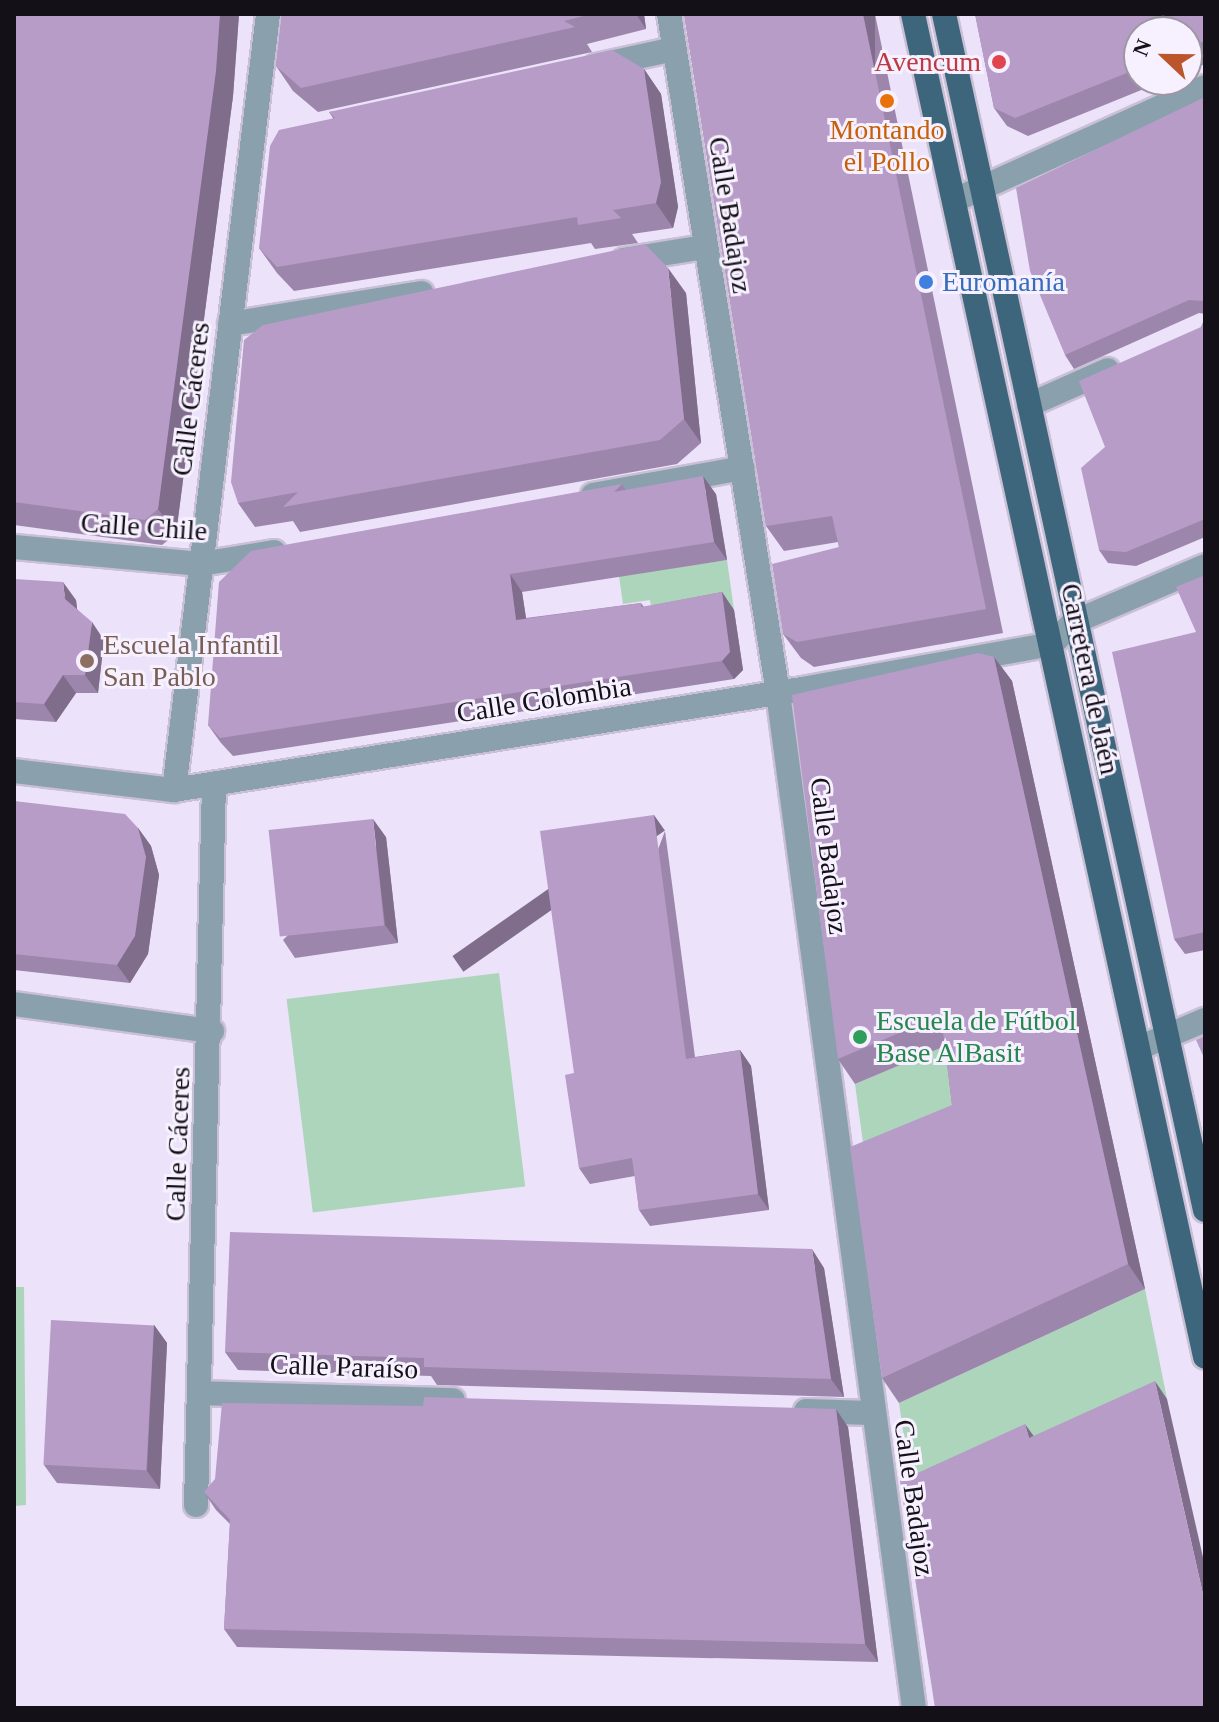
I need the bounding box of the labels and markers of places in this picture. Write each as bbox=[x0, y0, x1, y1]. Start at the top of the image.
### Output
place label: Avencum bbox=[874, 45, 981, 79]
marker: Avencum bbox=[988, 51, 1010, 73]
marker: Montando el Pollo bbox=[878, 92, 896, 110]
place label: Montando el Pollo bbox=[829, 113, 945, 179]
place label: Euromanía bbox=[942, 265, 1065, 299]
marker: Euromanía bbox=[917, 273, 935, 291]
place label: Escuela Infantil San Pablo bbox=[103, 628, 279, 694]
marker: Escuela Infantil San Pablo bbox=[78, 652, 96, 670]
place label: Escuela de Fútbol Base AlBasit bbox=[876, 1004, 1077, 1070]
marker: Escuela de Fútbol Base AlBasit bbox=[851, 1028, 869, 1046]

